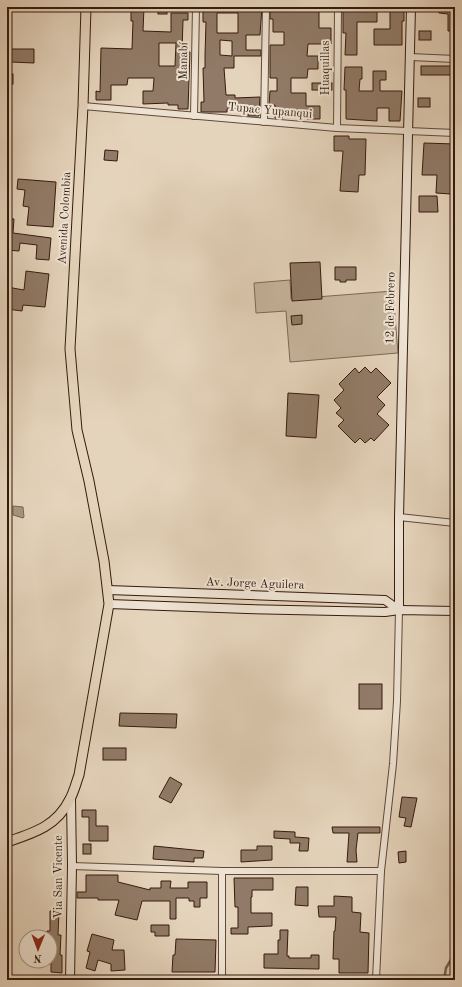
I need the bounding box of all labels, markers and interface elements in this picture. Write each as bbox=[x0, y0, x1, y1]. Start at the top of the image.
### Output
street label: Huaquillas bbox=[320, 40, 332, 96]
street label: Manabí bbox=[178, 41, 190, 80]
street label: Tupac Yupanqui bbox=[227, 101, 313, 121]
street label: Avenida Colombia bbox=[57, 171, 73, 265]
street label: 12 de Febrero bbox=[384, 272, 398, 344]
street label: Av. Jorge Aguilera bbox=[205, 576, 305, 592]
street label: Via San Vicente bbox=[53, 835, 65, 919]
north arrow bbox=[18, 929, 58, 969]
text: N bbox=[33, 952, 42, 963]

